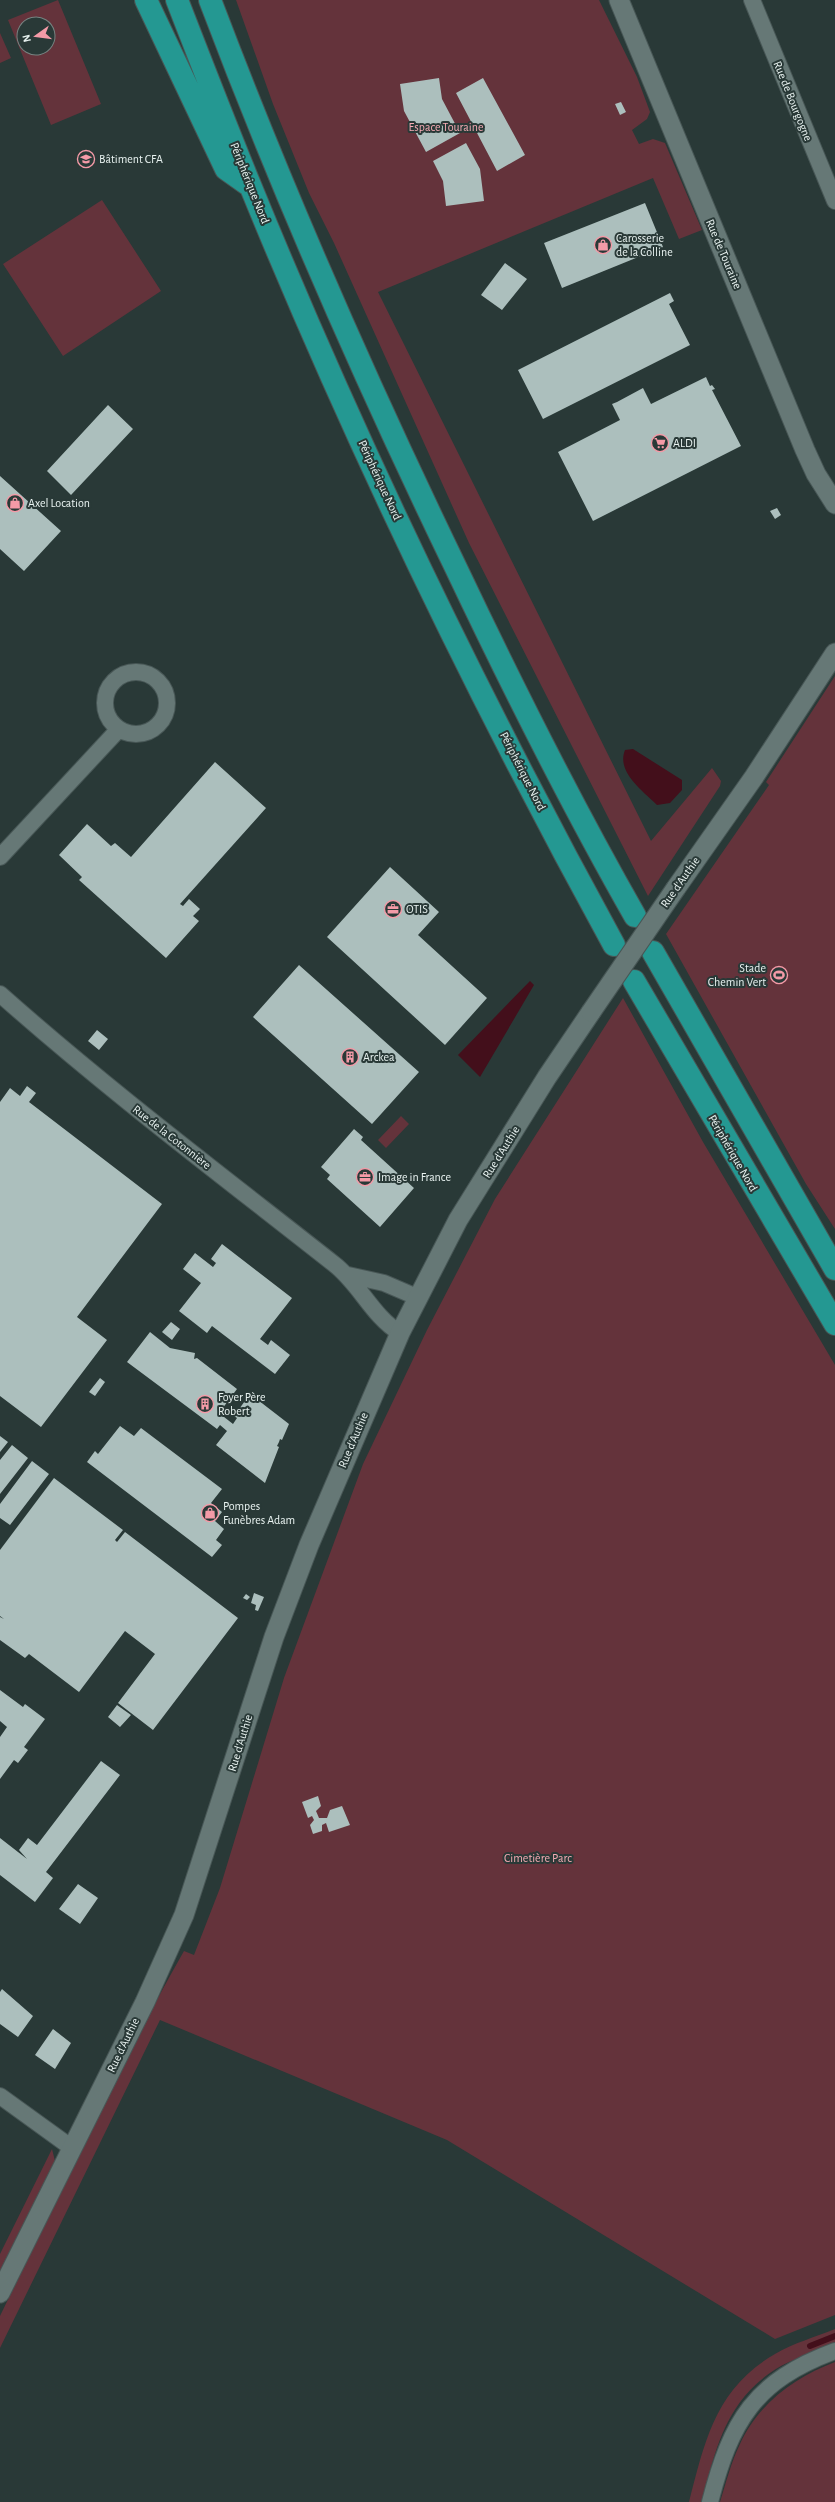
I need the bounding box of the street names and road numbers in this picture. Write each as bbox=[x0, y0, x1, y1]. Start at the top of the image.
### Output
street label: Rue de Bourgogne bbox=[771, 59, 815, 143]
street label: Périphérique Nord bbox=[228, 141, 272, 225]
street label: Rue de Touraine bbox=[704, 217, 744, 291]
street label: Périphérique Nord bbox=[356, 438, 404, 522]
street label: Périphérique Nord bbox=[498, 730, 548, 812]
street label: Rue d'Authie bbox=[658, 854, 702, 910]
street label: Rue de la Cotonnière bbox=[131, 1103, 213, 1171]
street label: Périphérique Nord bbox=[706, 1113, 760, 1193]
street label: Rue d'Authie bbox=[480, 1124, 522, 1180]
street label: Rue d'Authie bbox=[336, 1411, 370, 1469]
street label: Rue d'Authie bbox=[226, 1713, 254, 1773]
street label: Rue d'Authie bbox=[105, 2016, 141, 2074]

